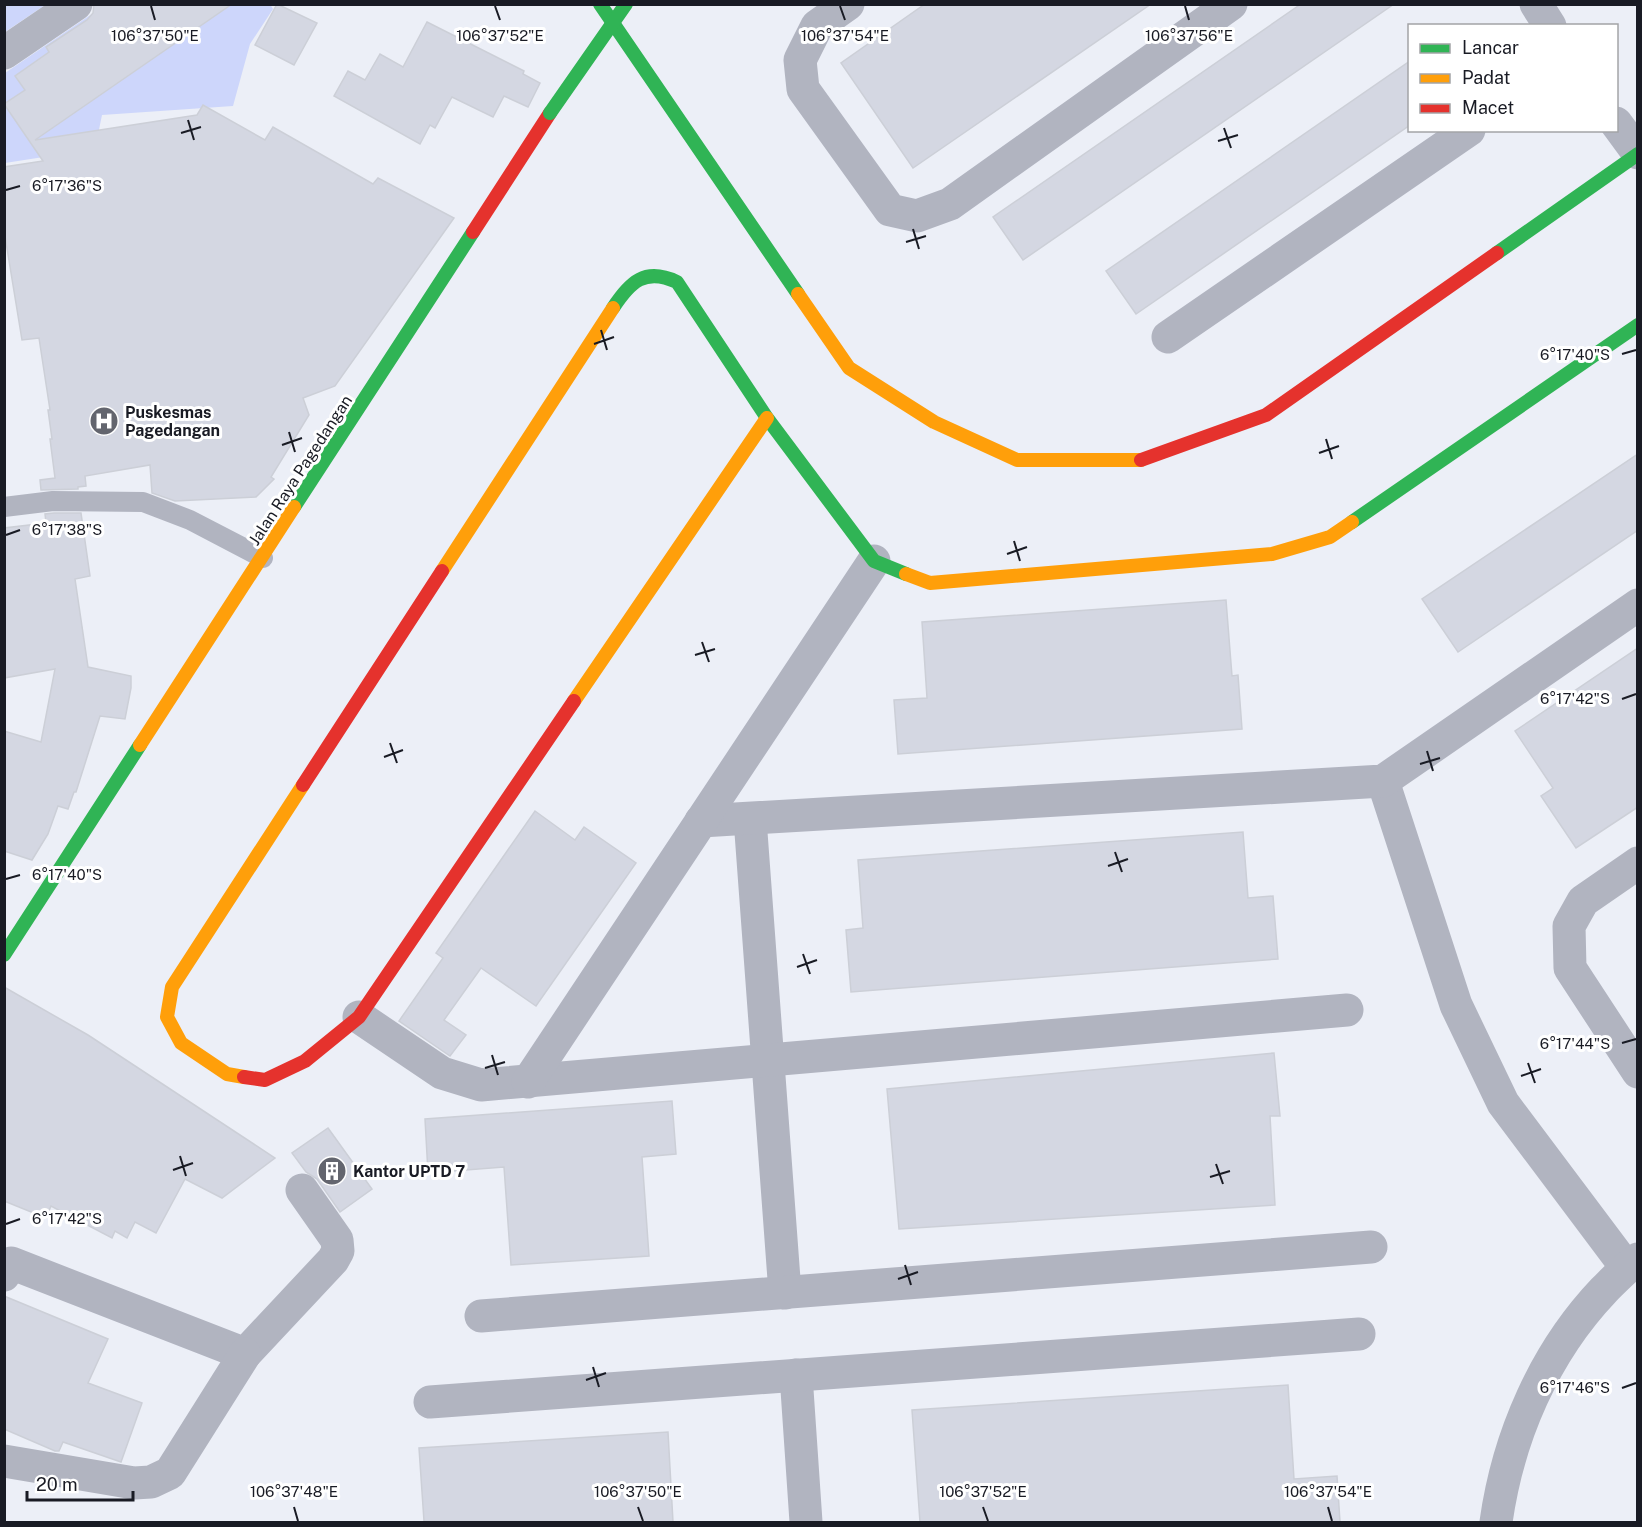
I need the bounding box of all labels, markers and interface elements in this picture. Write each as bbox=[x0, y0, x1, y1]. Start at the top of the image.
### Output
legend bbox=[1408, 24, 1618, 132]
text: 106°37'50"E bbox=[111, 27, 199, 44]
text: 106°37'52"E bbox=[456, 27, 544, 44]
text: 106°37'54"E bbox=[801, 27, 889, 44]
text: 106°37'56"E bbox=[1145, 27, 1233, 44]
text: Lancar bbox=[1462, 37, 1519, 58]
text: Padat bbox=[1462, 67, 1511, 88]
text: Macet bbox=[1462, 97, 1514, 118]
text: 6°17'36"S bbox=[32, 177, 102, 194]
text: 6°17'40"S bbox=[1540, 346, 1610, 363]
street label: Jalan Raya Pagedangan bbox=[245, 392, 356, 549]
place label: Puskesmas Pagedangan bbox=[125, 403, 220, 440]
hospital icon: Puskesmas Pagedangan bbox=[88, 405, 120, 437]
text: 6°17'38"S bbox=[32, 521, 102, 538]
text: 6°17'42"S bbox=[1540, 690, 1610, 707]
text: 6°17'40"S bbox=[32, 866, 102, 883]
text: 6°17'44"S bbox=[1540, 1035, 1610, 1052]
building icon: Kantor UPTD 7 bbox=[316, 1155, 348, 1187]
place label: Kantor UPTD 7 bbox=[353, 1162, 465, 1181]
text: 6°17'42"S bbox=[32, 1210, 102, 1227]
text: 6°17'46"S bbox=[1540, 1379, 1610, 1396]
scale bar bbox=[27, 1464, 134, 1502]
text: 20 m bbox=[36, 1474, 78, 1495]
text: 106°37'48"E bbox=[250, 1483, 338, 1500]
text: 106°37'50"E bbox=[594, 1483, 682, 1500]
text: 106°37'52"E bbox=[939, 1483, 1027, 1500]
text: 106°37'54"E bbox=[1284, 1483, 1372, 1500]

